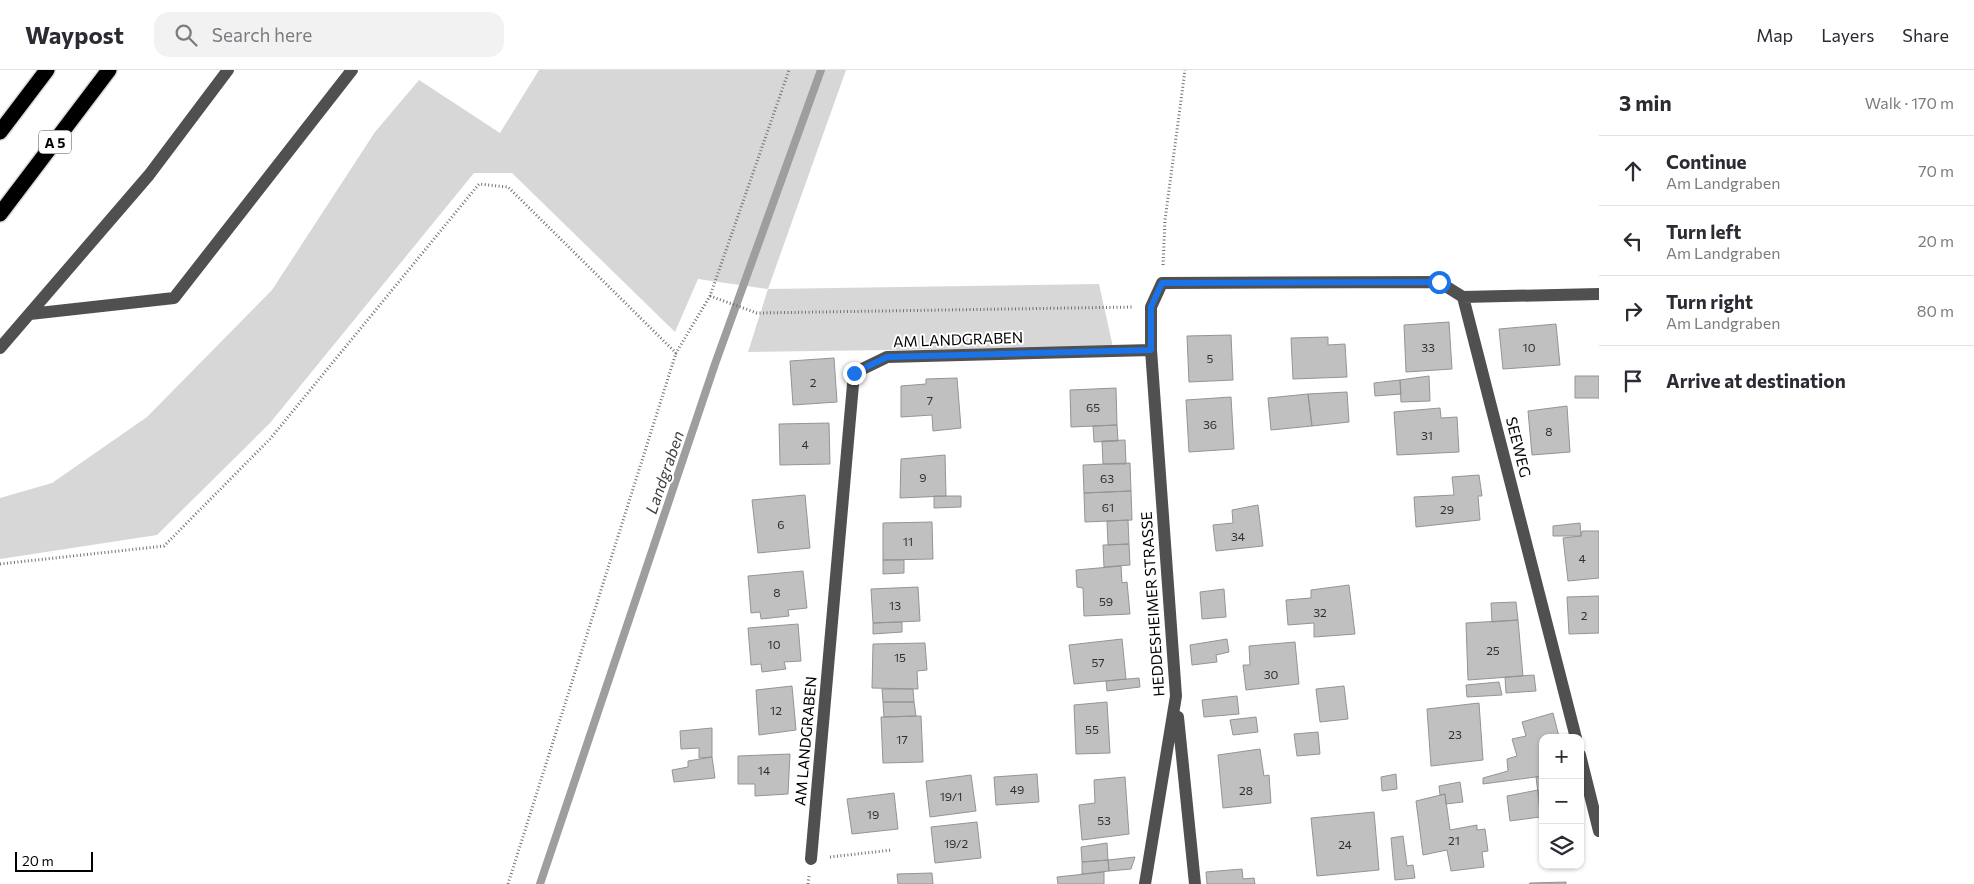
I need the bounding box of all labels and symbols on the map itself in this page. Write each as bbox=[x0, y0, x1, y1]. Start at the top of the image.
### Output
road number: A 5 bbox=[39, 131, 71, 154]
route start bbox=[1428, 271, 1451, 294]
street label: AM LANDGRABEN bbox=[893, 328, 1023, 350]
house number: 33 bbox=[1421, 340, 1435, 354]
house number: 10 bbox=[1523, 340, 1536, 354]
house number: 5 bbox=[1207, 351, 1214, 365]
route end bbox=[843, 362, 866, 385]
house number: 2 bbox=[810, 375, 817, 389]
house number: 7 bbox=[927, 393, 933, 407]
house number: 65 bbox=[1086, 400, 1100, 414]
street label: SEEWEG bbox=[1503, 415, 1535, 479]
house number: 36 bbox=[1203, 417, 1217, 431]
house number: 8 bbox=[1545, 424, 1553, 438]
water label: Landgraben bbox=[641, 428, 687, 516]
house number: 31 bbox=[1421, 428, 1433, 442]
house number: 4 bbox=[801, 437, 809, 451]
house number: 9 bbox=[919, 470, 927, 484]
house number: 63 bbox=[1100, 471, 1114, 485]
house number: 61 bbox=[1102, 500, 1114, 514]
house number: 29 bbox=[1440, 502, 1454, 516]
street label: HEDDESHEIMER STRASSE bbox=[1137, 511, 1167, 697]
house number: 6 bbox=[777, 517, 785, 531]
house number: 34 bbox=[1231, 529, 1245, 543]
house number: 11 bbox=[903, 534, 913, 548]
house number: 4 bbox=[1578, 551, 1586, 565]
house number: 8 bbox=[773, 585, 781, 599]
house number: 59 bbox=[1099, 594, 1113, 608]
house number: 13 bbox=[889, 598, 901, 612]
house number: 32 bbox=[1313, 605, 1327, 619]
house number: 2 bbox=[1581, 608, 1588, 622]
house number: 10 bbox=[768, 637, 781, 651]
house number: 25 bbox=[1486, 643, 1500, 657]
house number: 15 bbox=[894, 650, 906, 664]
house number: 57 bbox=[1091, 655, 1105, 669]
house number: 30 bbox=[1264, 667, 1279, 681]
street label: AM LANDGRABEN bbox=[790, 675, 820, 807]
house number: 12 bbox=[770, 703, 782, 717]
house number: 55 bbox=[1085, 722, 1099, 736]
house number: 23 bbox=[1448, 727, 1462, 741]
house number: 17 bbox=[896, 732, 908, 746]
house number: 14 bbox=[758, 763, 770, 777]
house number: 49 bbox=[1010, 782, 1024, 796]
house number: 28 bbox=[1239, 783, 1253, 797]
house number: 19/1 bbox=[940, 789, 962, 803]
house number: 19 bbox=[867, 807, 879, 821]
house number: 53 bbox=[1097, 813, 1111, 827]
house number: 21 bbox=[1448, 833, 1460, 847]
house number: 19/2 bbox=[944, 836, 968, 850]
house number: 24 bbox=[1338, 837, 1352, 851]
scale bar bbox=[15, 849, 92, 872]

